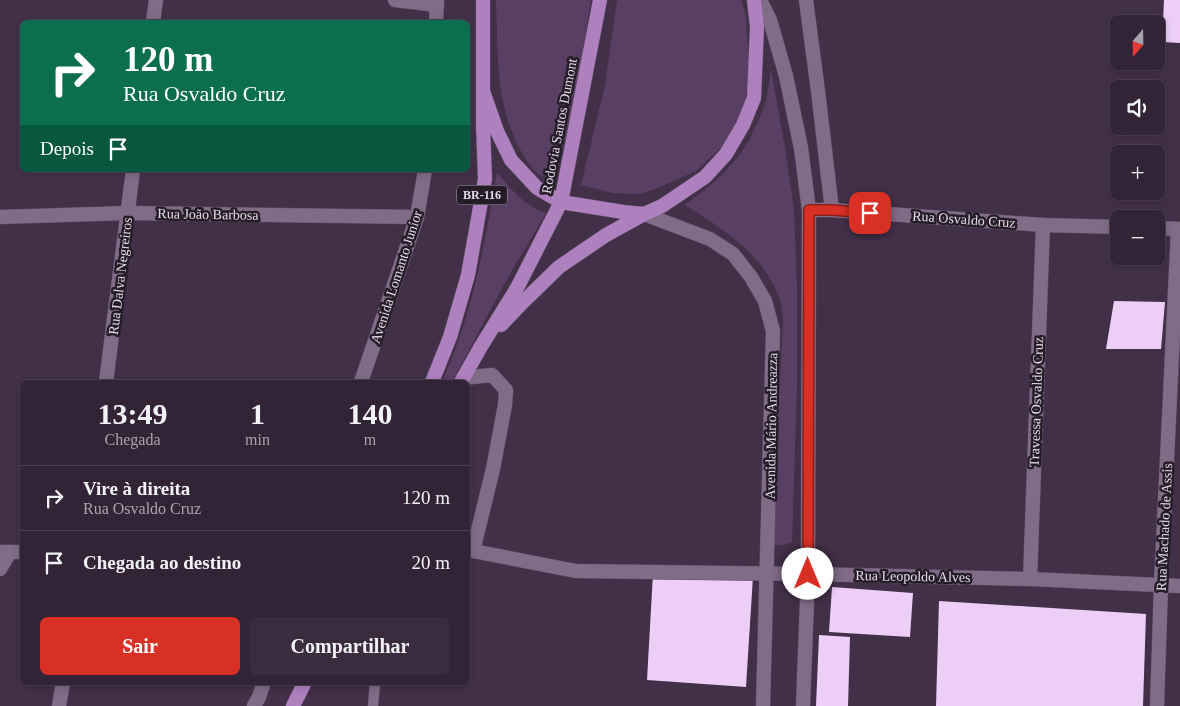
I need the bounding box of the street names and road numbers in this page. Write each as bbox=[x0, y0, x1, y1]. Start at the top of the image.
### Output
street label: Rodovia Santos Dumont bbox=[539, 57, 580, 195]
road number: BR-116 bbox=[457, 186, 507, 204]
street label: Rua João Barbosa bbox=[157, 206, 259, 223]
street label: Avenida Lomanto Junior bbox=[368, 208, 425, 346]
street label: Rua Osvaldo Cruz bbox=[912, 208, 1016, 231]
street label: Rua Dalva Negreiros bbox=[106, 216, 135, 336]
street label: Travessa Osvaldo Cruz bbox=[1027, 337, 1046, 467]
street label: Avenida Mário Andreazza bbox=[763, 352, 780, 499]
street label: Rua Machado de Assis bbox=[1154, 463, 1175, 591]
street label: Rua Leopoldo Alves bbox=[855, 568, 971, 585]

